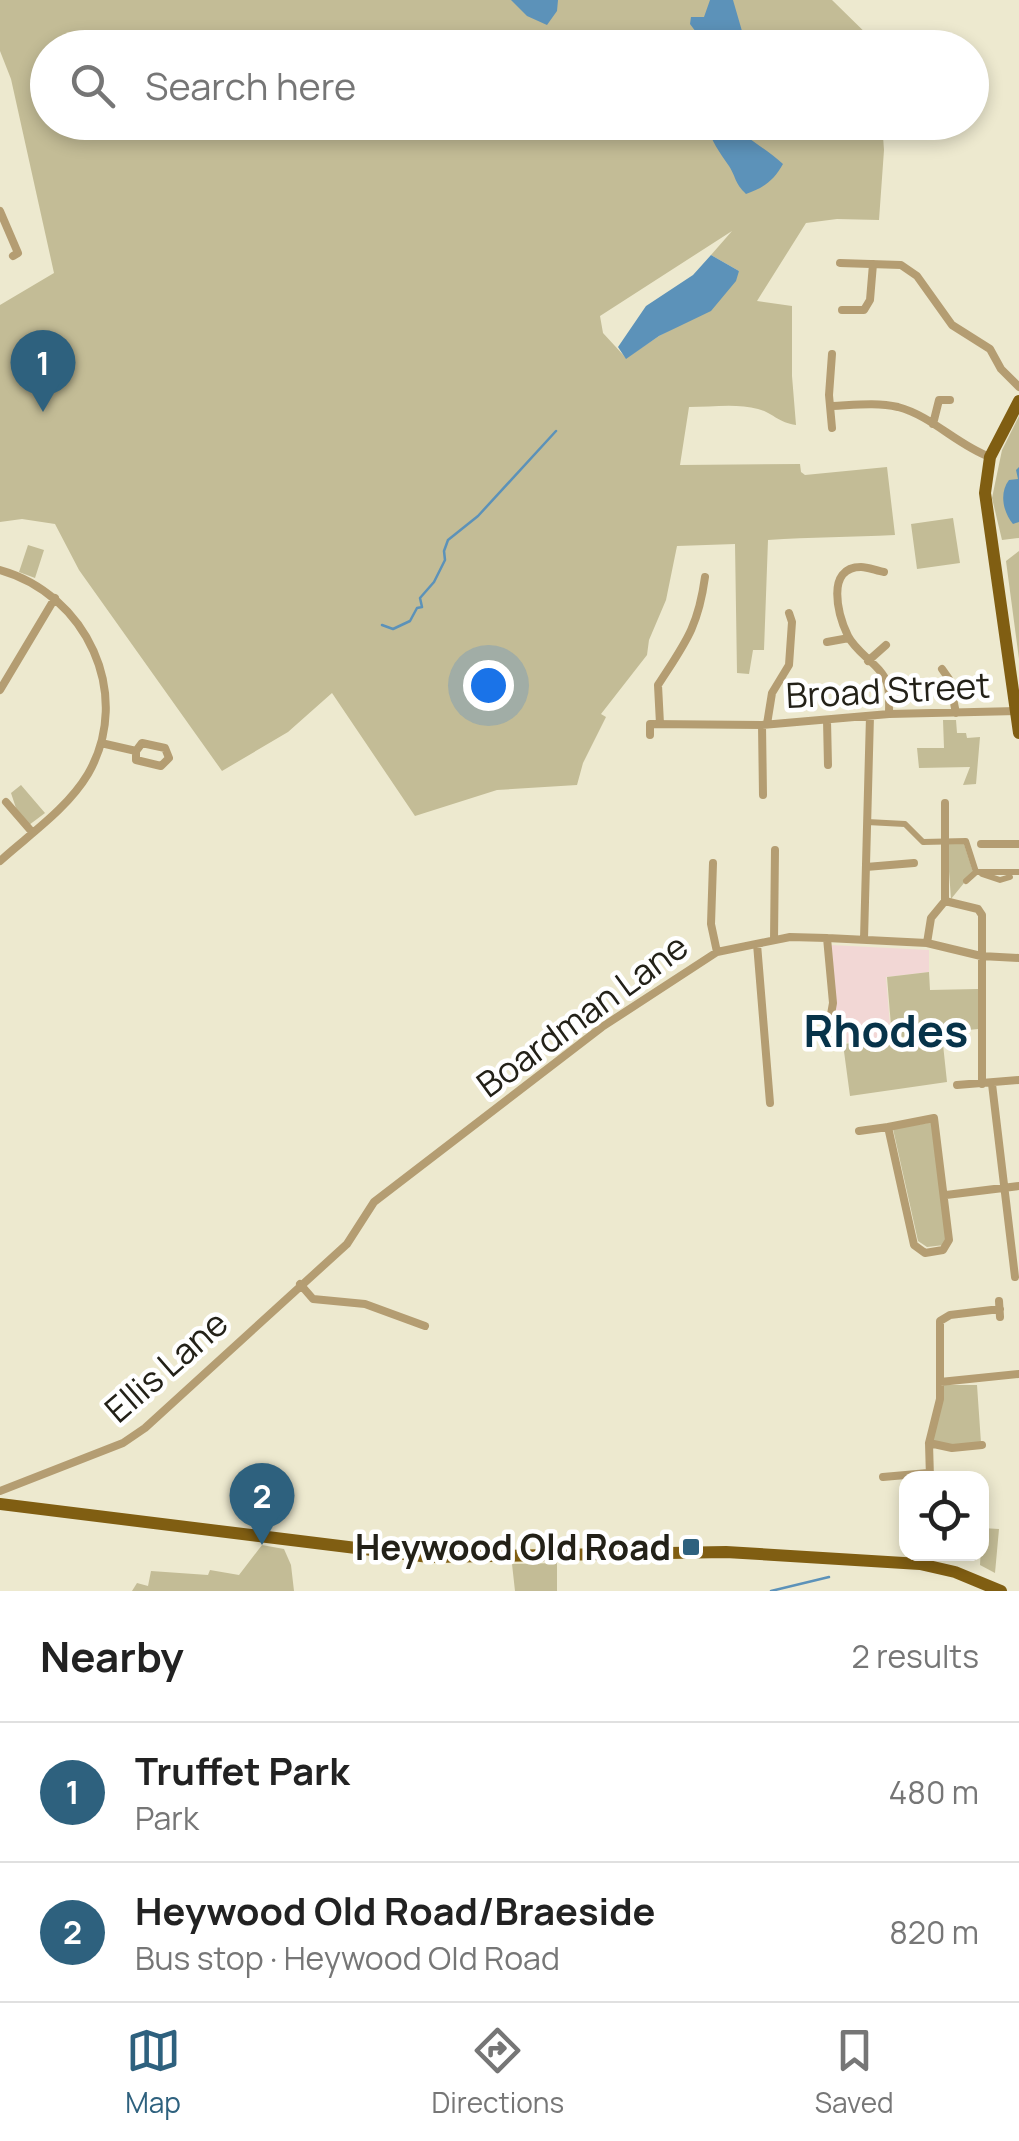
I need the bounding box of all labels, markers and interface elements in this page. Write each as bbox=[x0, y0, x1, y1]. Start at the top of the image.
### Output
search box bbox=[30, 30, 989, 140]
icon: search bbox=[65, 58, 120, 113]
text: Search here bbox=[145, 59, 356, 111]
pin: 1 bbox=[10, 330, 76, 412]
your location bbox=[463, 660, 514, 711]
street label: Broad Street bbox=[785, 661, 991, 719]
street label: Boardman Lane bbox=[467, 922, 697, 1108]
district label: Rhodes bbox=[804, 999, 968, 1061]
street label: Ellis Lane bbox=[94, 1299, 238, 1433]
pin: 2 bbox=[230, 1462, 294, 1545]
map controls bbox=[899, 1471, 989, 1561]
button: locate bbox=[899, 1471, 989, 1561]
place label: Heywood Old Road bbox=[355, 1523, 671, 1571]
marker: Heywood Old Road bbox=[680, 1536, 702, 1558]
text: Nearby bbox=[40, 1627, 184, 1685]
text: 2 results bbox=[852, 1634, 979, 1678]
text: Truffet Park bbox=[135, 1744, 350, 1796]
text: 1 bbox=[65, 1770, 80, 1814]
text: 480 m bbox=[889, 1770, 979, 1814]
text: Park bbox=[135, 1796, 199, 1840]
text: Heywood Old Road/Braeside bbox=[135, 1884, 655, 1936]
text: 2 bbox=[63, 1910, 82, 1954]
text: 820 m bbox=[889, 1910, 979, 1954]
text: Bus stop · Heywood Old Road bbox=[135, 1936, 560, 1980]
tab: Map bbox=[125, 2023, 181, 2121]
tab: Directions bbox=[432, 2023, 564, 2121]
tab: Saved bbox=[815, 2023, 894, 2121]

